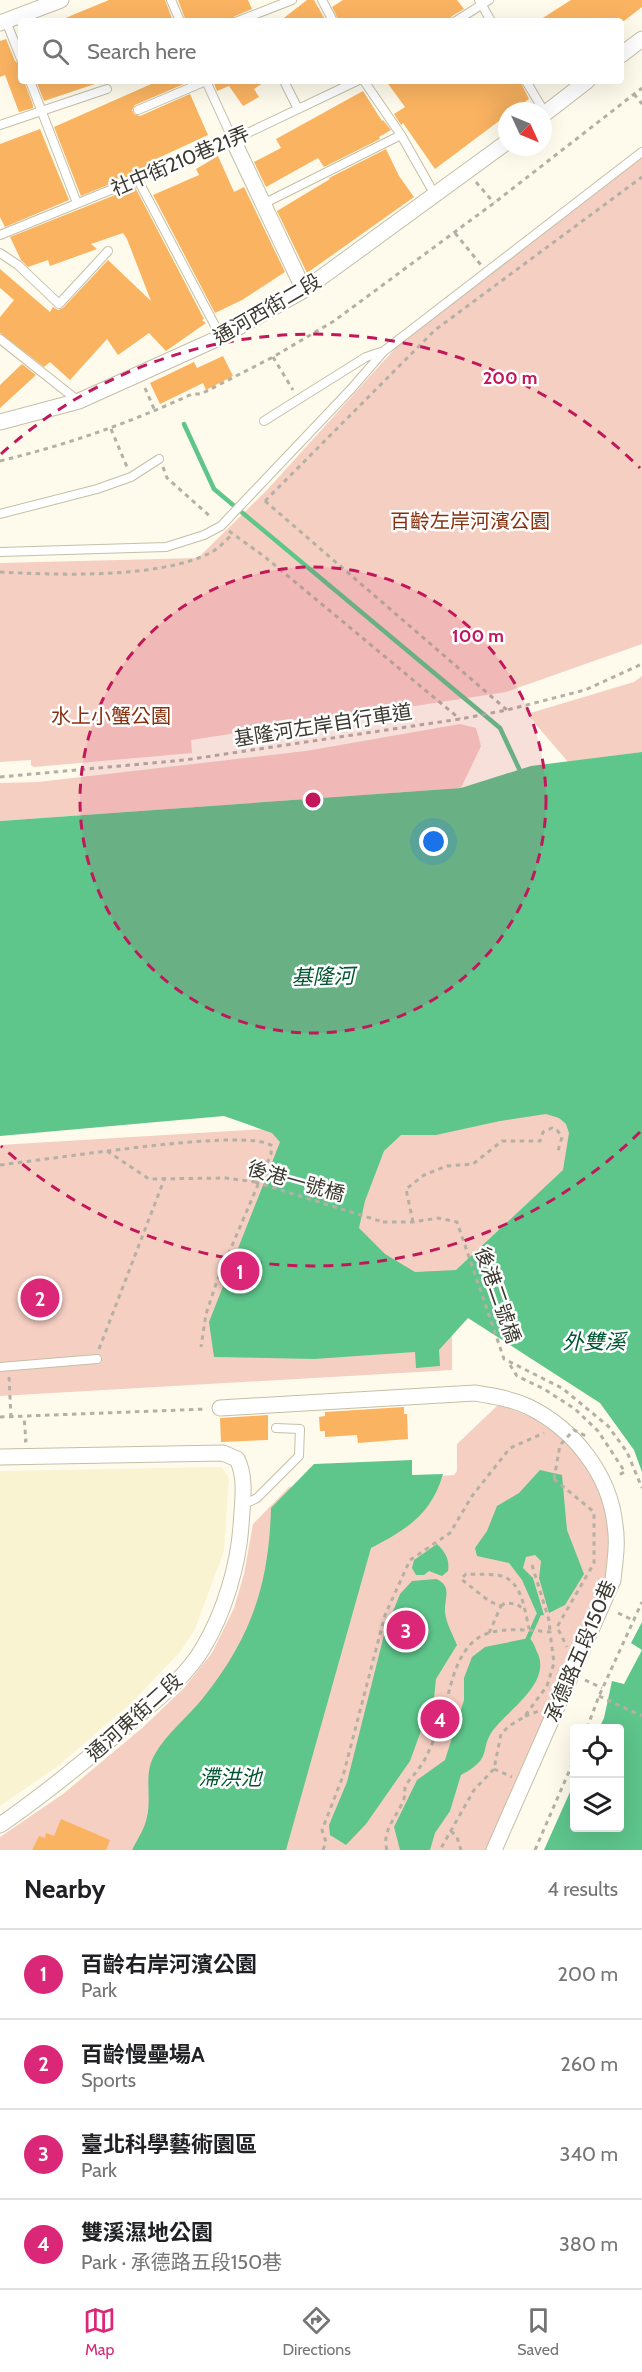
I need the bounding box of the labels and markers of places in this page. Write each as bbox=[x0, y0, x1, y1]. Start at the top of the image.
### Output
centre of rings bbox=[303, 790, 323, 810]
pin: 1 bbox=[220, 1248, 260, 1294]
pin: 2 bbox=[20, 1276, 60, 1320]
pin: 3 bbox=[386, 1608, 426, 1652]
pin: 4 bbox=[420, 1696, 460, 1742]

